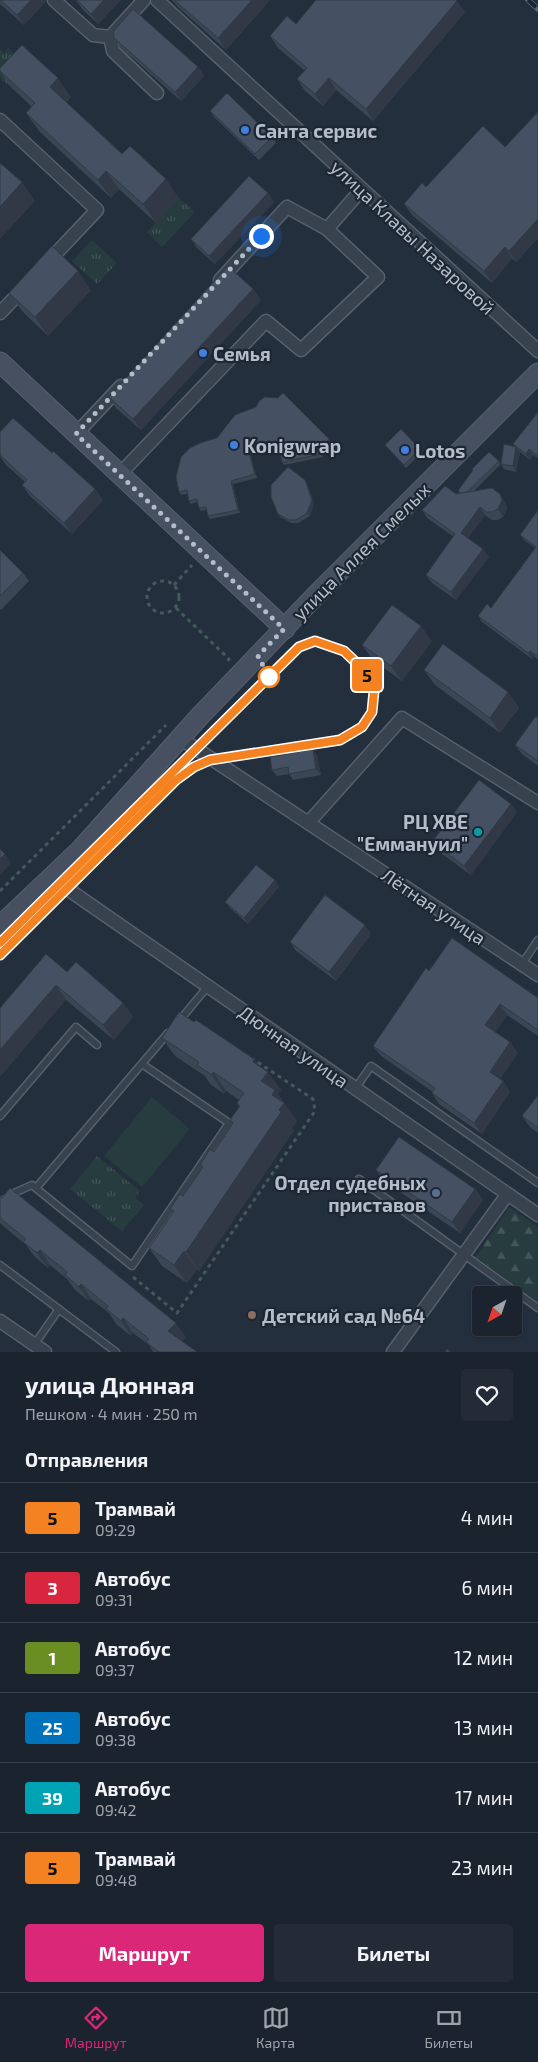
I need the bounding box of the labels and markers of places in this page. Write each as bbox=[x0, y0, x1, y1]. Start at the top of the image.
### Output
place label: Санта сервис bbox=[255, 119, 378, 142]
marker: Санта сервис bbox=[239, 124, 251, 136]
place label: Семья bbox=[213, 342, 271, 365]
marker: Семья bbox=[197, 347, 209, 359]
place label: Konigwrap bbox=[244, 434, 341, 457]
marker: Konigwrap bbox=[228, 439, 240, 451]
place label: Lotos bbox=[415, 439, 465, 462]
marker: Lotos bbox=[399, 444, 411, 456]
unlabelled marker bbox=[258, 666, 280, 688]
place label: РЦ ХВЕ "Еммануил" bbox=[357, 810, 468, 855]
marker: РЦ ХВЕ "Еммануил" bbox=[472, 826, 484, 838]
place label: Отдел судебных приставов bbox=[274, 1171, 426, 1216]
marker: Отдел судебных приставов bbox=[430, 1187, 442, 1199]
place label: Детский сад №64 bbox=[262, 1304, 425, 1327]
marker: Детский сад №64 bbox=[246, 1309, 258, 1321]

